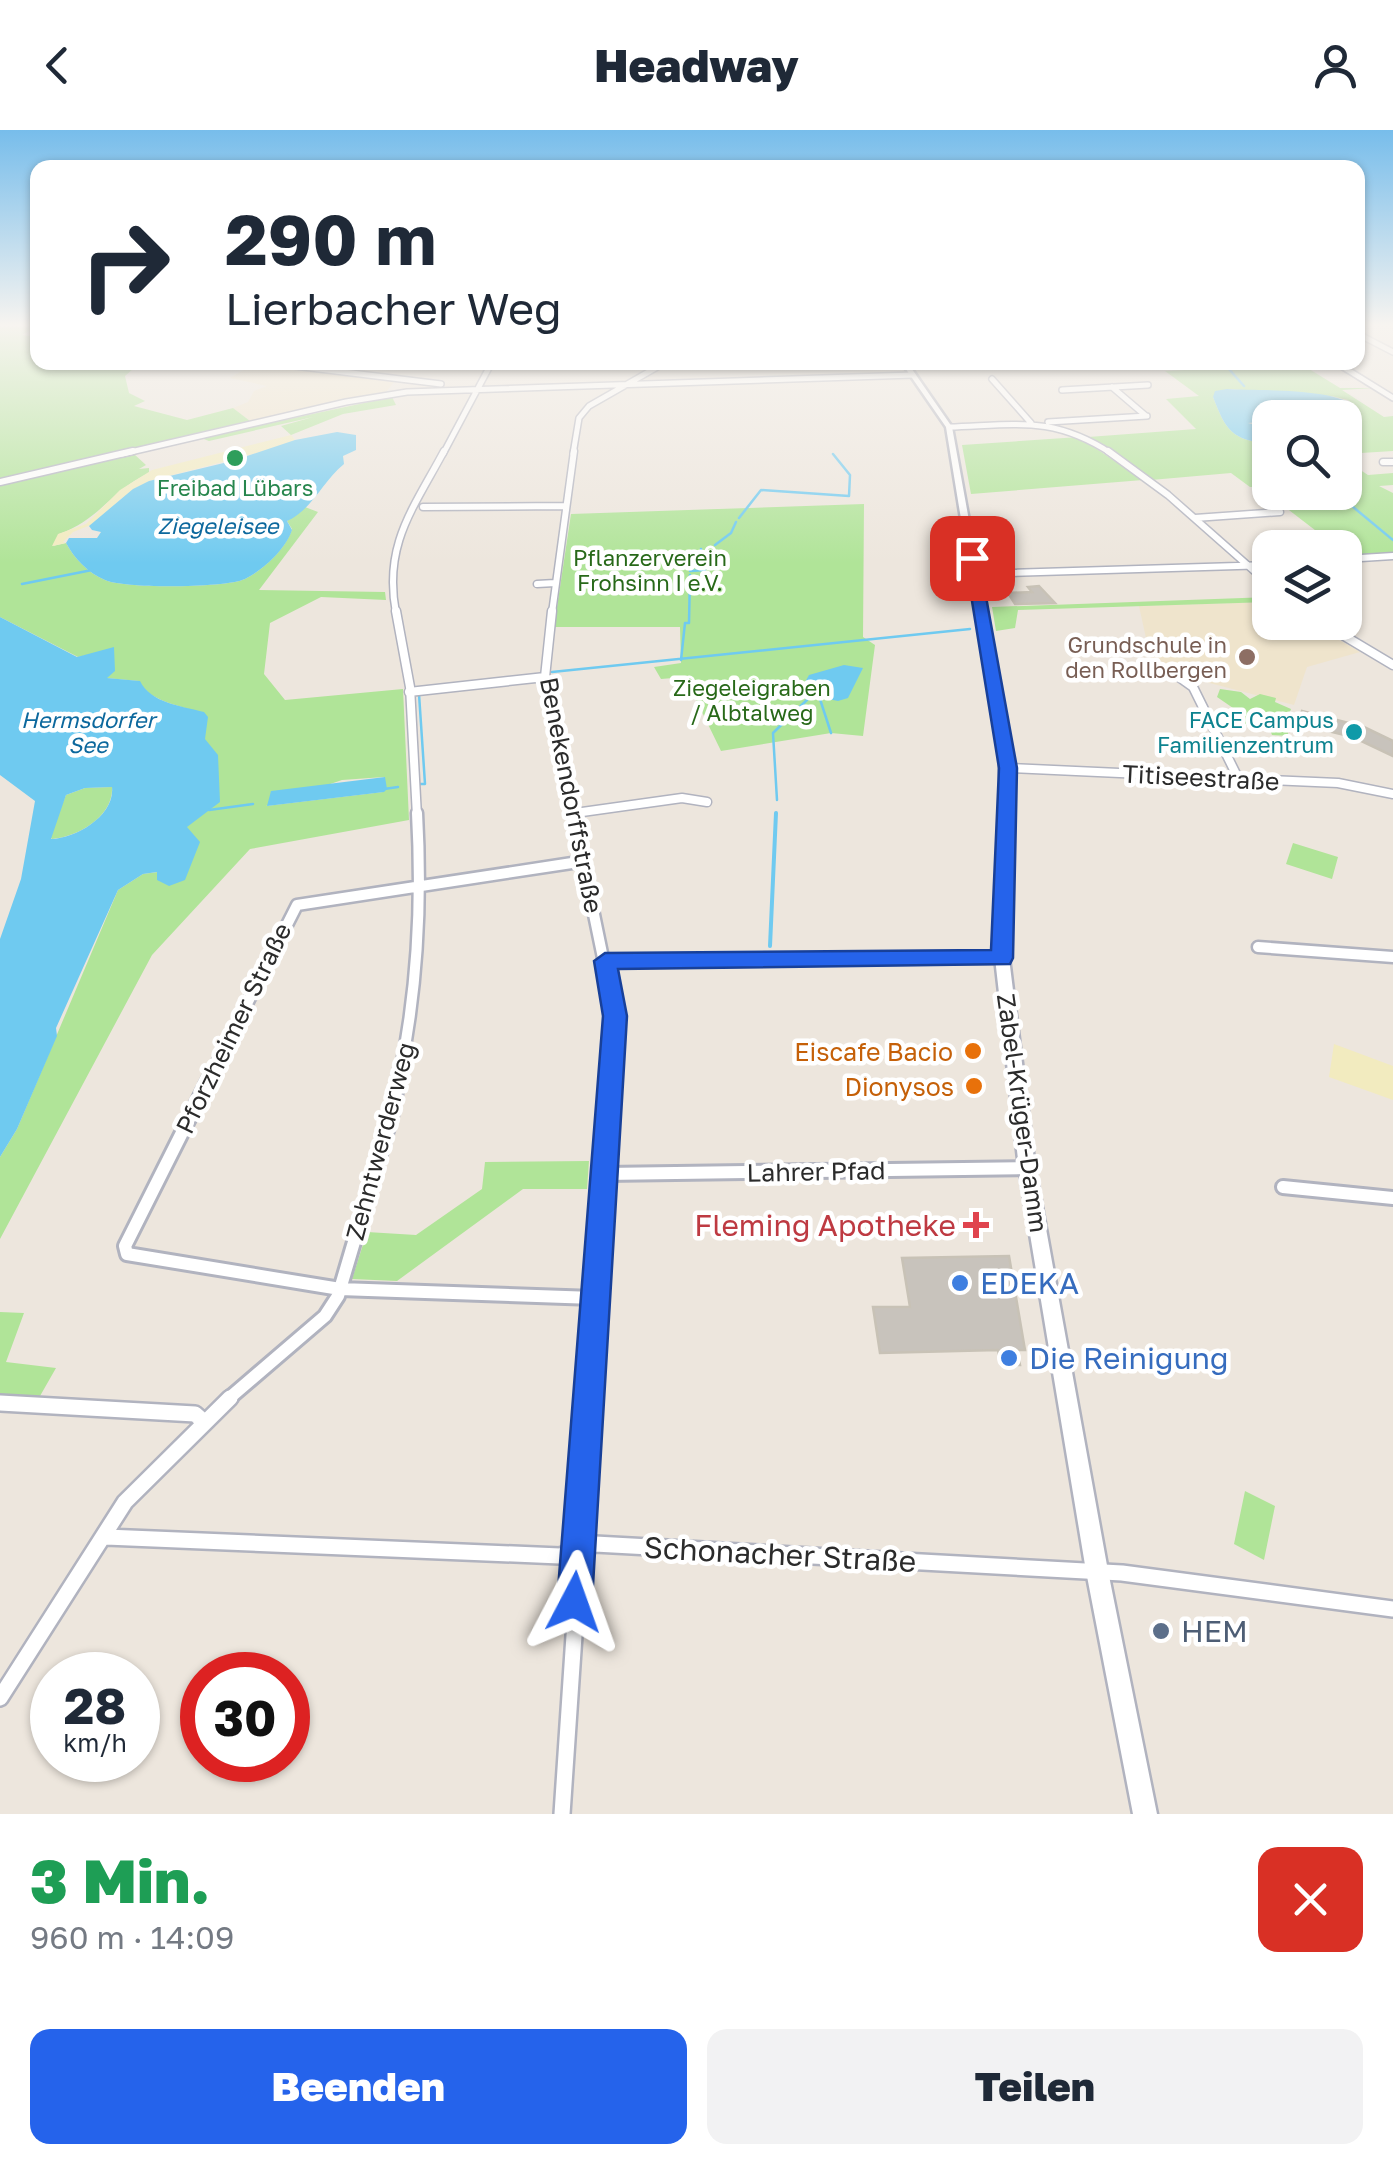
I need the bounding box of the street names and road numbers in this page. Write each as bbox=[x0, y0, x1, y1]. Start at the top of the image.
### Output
street label: Benekendorffstraße bbox=[534, 674, 610, 916]
street label: Titiseestraße bbox=[1122, 757, 1280, 797]
street label: Pforzheimer Straße bbox=[169, 918, 297, 1138]
street label: Zabel-Krüger-Damm bbox=[991, 991, 1055, 1235]
street label: Zehntwerderweg bbox=[339, 1039, 421, 1243]
street label: Lahrer Pfad bbox=[746, 1154, 886, 1188]
street label: Schonacher Straße bbox=[643, 1529, 917, 1579]

